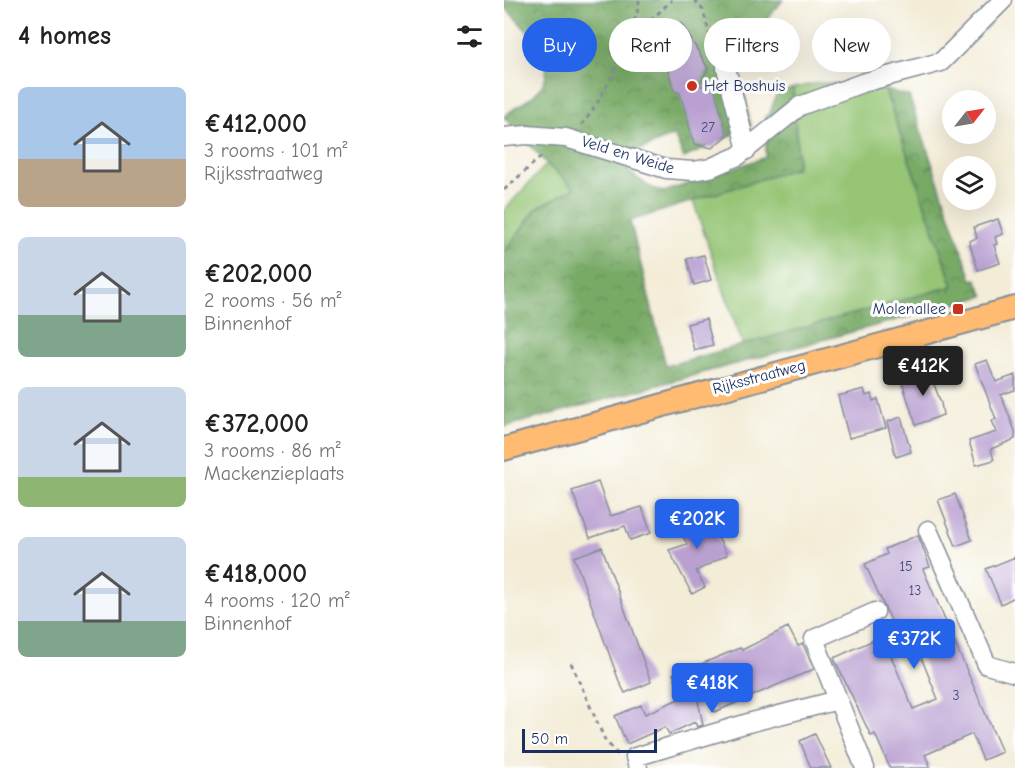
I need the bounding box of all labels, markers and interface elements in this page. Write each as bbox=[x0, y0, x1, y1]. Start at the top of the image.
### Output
chip: Buy bbox=[522, 18, 597, 72]
chip: Rent bbox=[609, 18, 692, 72]
chip: Filters bbox=[704, 18, 800, 72]
chip: New bbox=[812, 18, 891, 72]
icon: filters bbox=[453, 20, 486, 53]
text: 4 homes bbox=[18, 21, 111, 51]
place label: Het Boshuis bbox=[704, 77, 786, 95]
marker: Het Boshuis bbox=[685, 79, 699, 93]
north arrow bbox=[942, 90, 996, 144]
map controls bbox=[942, 90, 996, 210]
text: €412,000 bbox=[204, 109, 307, 139]
icon: home bbox=[66, 111, 138, 183]
house number: 27 bbox=[701, 119, 715, 136]
street label: Veld en Weide bbox=[579, 132, 677, 178]
text: 3 rooms · 101 m² bbox=[204, 139, 348, 162]
button: layers bbox=[942, 156, 996, 210]
text: Rijksstraatweg bbox=[204, 162, 323, 185]
text: €202,000 bbox=[204, 259, 312, 289]
icon: home bbox=[66, 261, 138, 333]
text: 2 rooms · 56 m² bbox=[204, 289, 342, 312]
place label: Molenallee bbox=[872, 300, 946, 318]
marker: Molenallee bbox=[951, 302, 965, 316]
text: Binnenhof bbox=[204, 312, 291, 335]
pin: €412K bbox=[881, 346, 965, 397]
text: €412K bbox=[897, 354, 949, 377]
street label: Rijksstraatweg bbox=[711, 356, 807, 398]
text: €372,000 bbox=[204, 409, 309, 439]
icon: home bbox=[66, 411, 138, 483]
text: 3 rooms · 86 m² bbox=[204, 439, 341, 462]
text: Mackenzieplaats bbox=[204, 462, 344, 485]
pin: €202K bbox=[655, 499, 739, 550]
text: €202K bbox=[669, 507, 725, 530]
house number: 15 bbox=[899, 558, 913, 575]
text: €418,000 bbox=[204, 559, 307, 589]
icon: home bbox=[66, 561, 138, 633]
house number: 13 bbox=[909, 582, 921, 599]
text: 4 rooms · 120 m² bbox=[204, 589, 350, 612]
text: Binnenhof bbox=[204, 612, 291, 635]
pin: €372K bbox=[872, 619, 956, 670]
text: €372K bbox=[887, 627, 941, 650]
pin: €418K bbox=[670, 663, 754, 714]
text: €418K bbox=[686, 671, 738, 694]
house number: 3 bbox=[952, 687, 960, 704]
scale bar bbox=[522, 726, 657, 754]
text: 50 m bbox=[531, 730, 568, 748]

